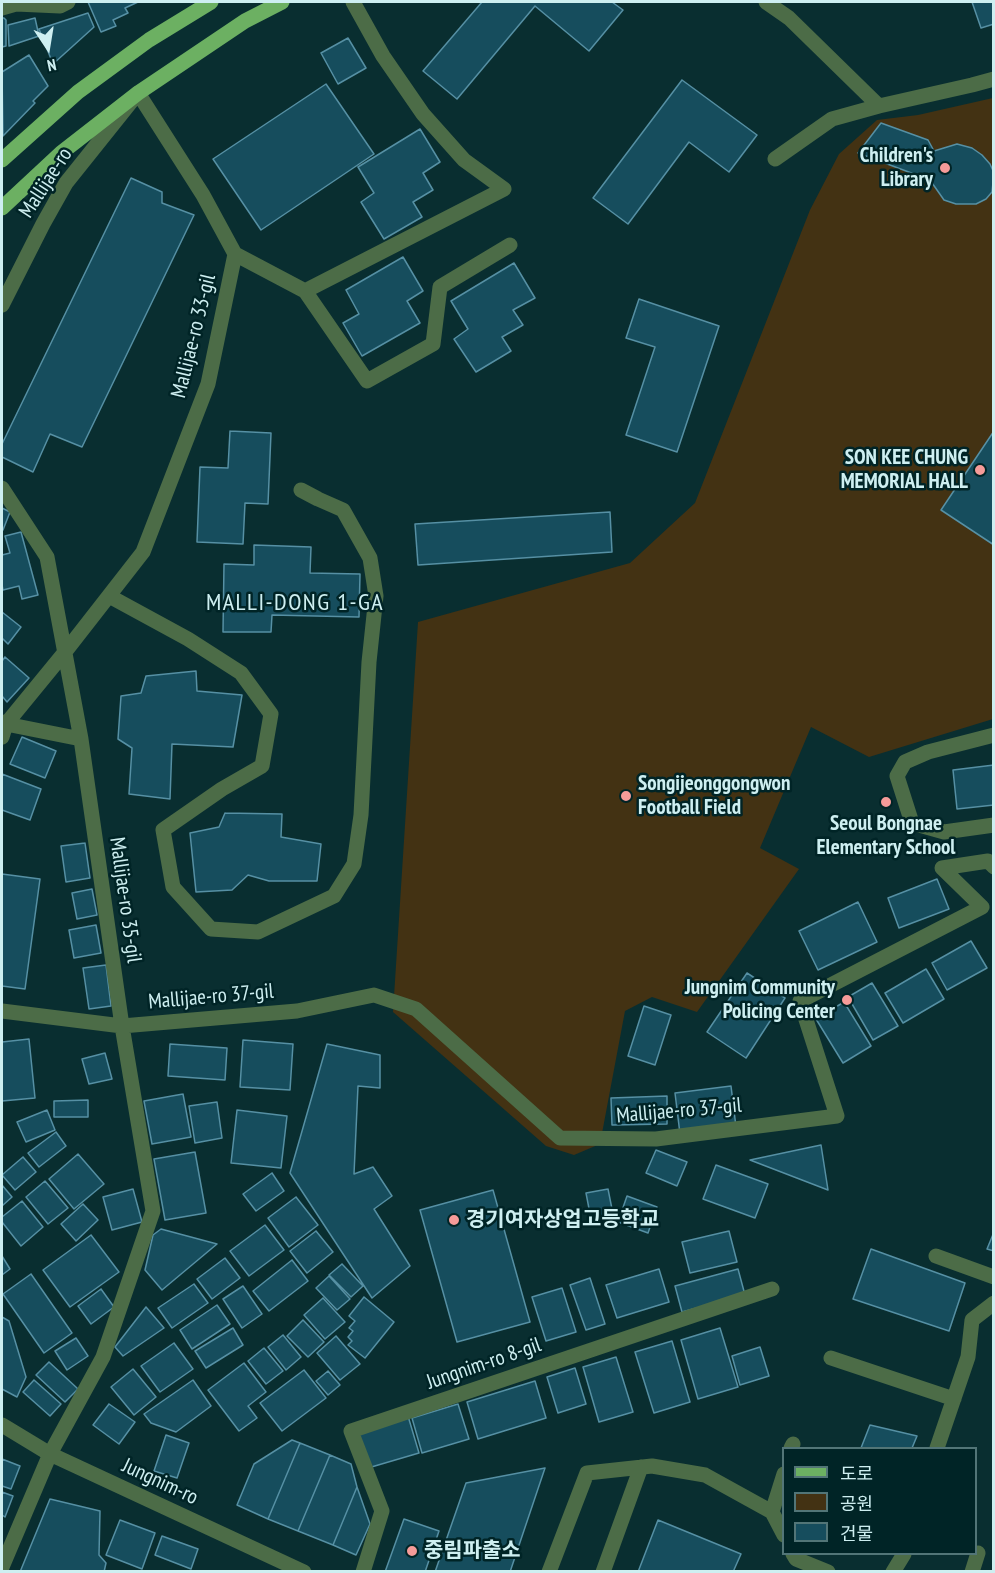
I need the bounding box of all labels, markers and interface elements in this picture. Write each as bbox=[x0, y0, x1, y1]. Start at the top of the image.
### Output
north arrow bbox=[18, 18, 78, 78]
text: N bbox=[45, 55, 58, 76]
street label: Mallijae-ro bbox=[14, 143, 78, 223]
place label: Children's Library bbox=[860, 143, 933, 193]
marker: Children's Library bbox=[938, 161, 952, 175]
street label: Mallijae-ro 33-gil bbox=[166, 272, 222, 400]
place label: SON KEE CHUNG MEMORIAL HALL bbox=[841, 445, 968, 495]
marker: SON KEE CHUNG MEMORIAL HALL bbox=[973, 463, 987, 477]
district label: MALLI-DONG 1-GA bbox=[206, 589, 384, 617]
place label: Songijeonggongwon Football Field bbox=[638, 771, 790, 821]
marker: Songijeonggongwon Football Field bbox=[619, 789, 633, 803]
marker: Seoul Bongnae Elementary School bbox=[879, 795, 893, 809]
place label: Seoul Bongnae Elementary School bbox=[817, 811, 955, 861]
street label: Mallijae-ro 35-gil bbox=[104, 836, 146, 964]
place label: Jungnim Community Policing Center bbox=[685, 975, 835, 1025]
street label: Mallijae-ro 37-gil bbox=[147, 979, 275, 1015]
marker: Jungnim Community Policing Center bbox=[840, 993, 854, 1007]
street label: Mallijae-ro 37-gil bbox=[615, 1093, 743, 1129]
place label: 경기여자상업고등학교 bbox=[466, 1207, 659, 1233]
marker: 경기여자상업고등학교 bbox=[447, 1213, 461, 1227]
street label: Jungnim-ro 8-gil bbox=[423, 1333, 545, 1395]
legend bbox=[782, 1447, 977, 1555]
street label: Jungnim-ro bbox=[118, 1453, 202, 1511]
text: 도로 bbox=[840, 1462, 873, 1485]
text: 공원 bbox=[840, 1492, 873, 1515]
text: 건물 bbox=[840, 1522, 873, 1545]
place label: 중림파출소 bbox=[424, 1538, 521, 1564]
marker: 중림파출소 bbox=[405, 1544, 419, 1558]

